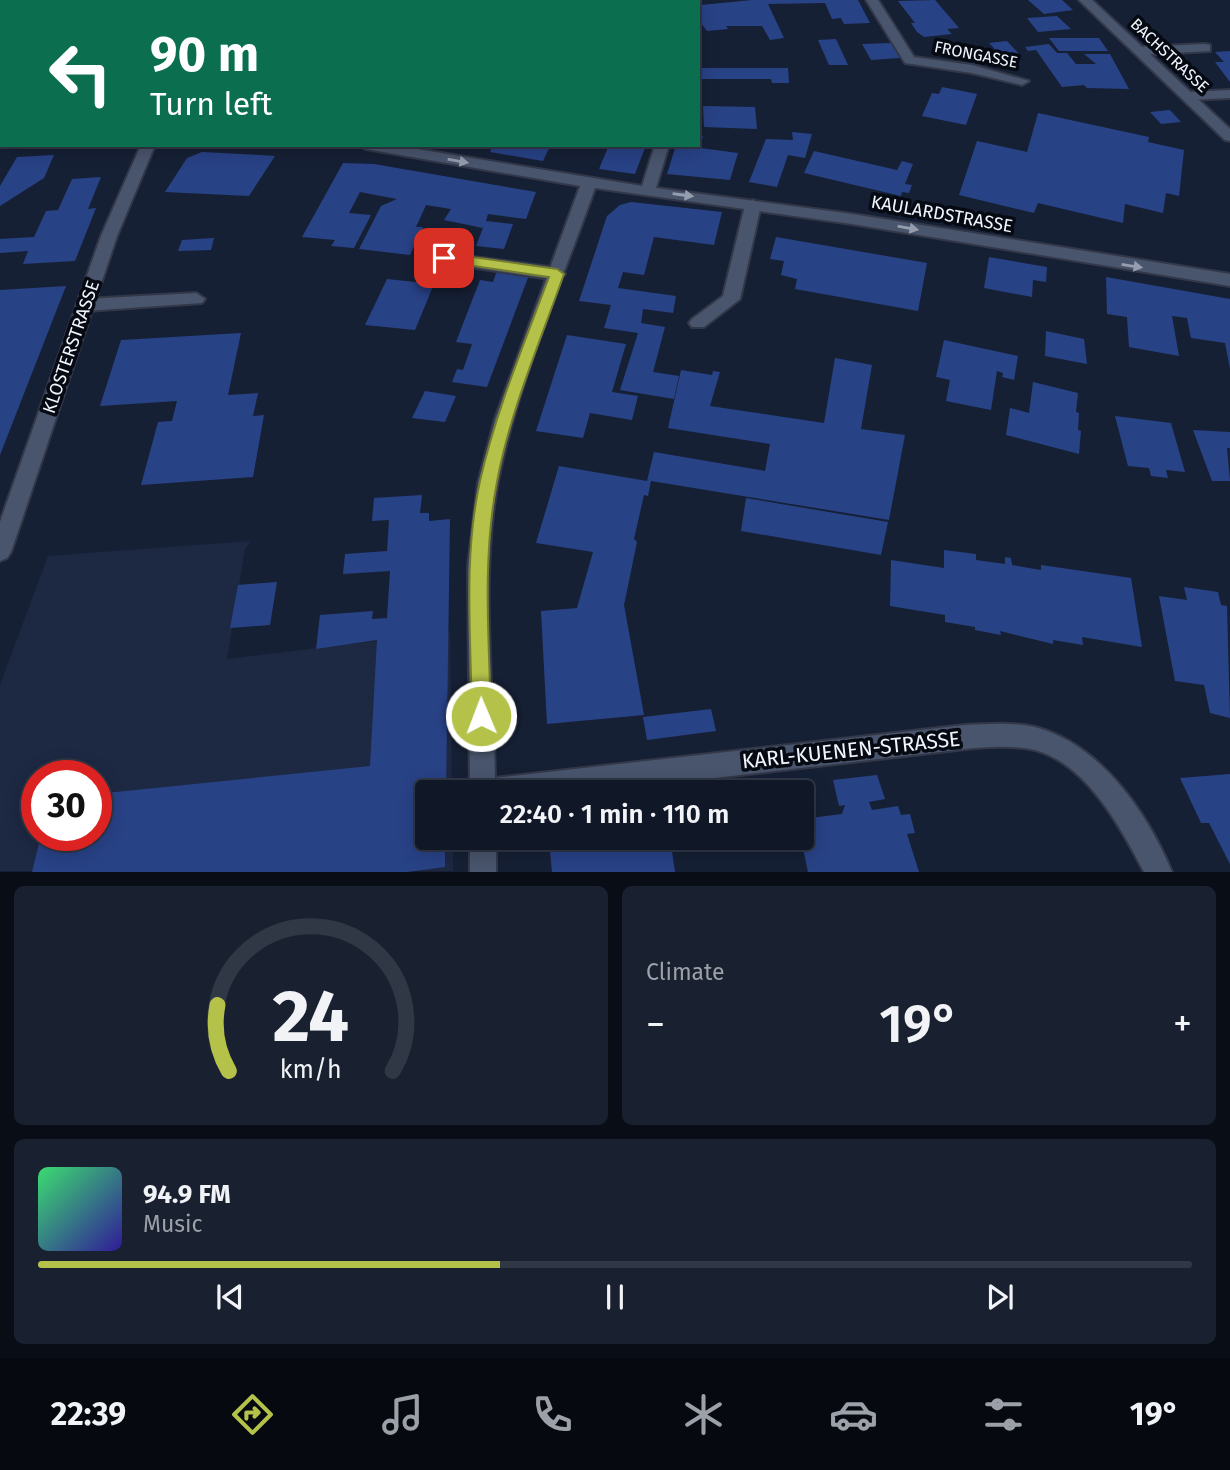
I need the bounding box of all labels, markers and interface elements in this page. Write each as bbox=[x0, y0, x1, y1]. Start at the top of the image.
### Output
street label: BACHSTRASSE bbox=[1127, 14, 1213, 96]
text: 90 m bbox=[150, 25, 259, 84]
icon: left bbox=[35, 28, 126, 119]
street label: FRONGASSE bbox=[933, 37, 1019, 72]
text: Turn left bbox=[150, 85, 272, 123]
one-way arrow bbox=[447, 156, 469, 167]
one-way arrow bbox=[672, 189, 694, 200]
street label: KAULARDSTRASSE bbox=[869, 191, 1015, 237]
one-way arrow bbox=[897, 223, 919, 234]
pin bbox=[414, 228, 474, 288]
icon: arrive bbox=[425, 239, 463, 277]
one-way arrow bbox=[1121, 261, 1143, 272]
street label: KLOSTERSTRASSE bbox=[38, 278, 104, 416]
position arrow bbox=[444, 679, 518, 753]
street label: KARL-KUENEN-STRASSE bbox=[741, 726, 961, 774]
speed limit sign: 30 bbox=[21, 760, 112, 851]
text: 22:40 · 1 min · 110 m bbox=[500, 799, 729, 830]
text: Climate bbox=[646, 958, 725, 986]
text: 24 bbox=[273, 974, 349, 1061]
text: 19° bbox=[879, 993, 959, 1056]
text: − bbox=[646, 1001, 665, 1047]
text: + bbox=[1173, 1001, 1192, 1047]
text: km/h bbox=[280, 1055, 342, 1085]
text: 94.9 FM bbox=[143, 1179, 231, 1210]
text: Music bbox=[143, 1210, 203, 1238]
icon: previous bbox=[211, 1278, 249, 1316]
icon: pause bbox=[596, 1278, 634, 1316]
icon: next bbox=[981, 1278, 1019, 1316]
icon: directions bbox=[228, 1390, 277, 1439]
icon: music bbox=[378, 1390, 427, 1439]
icon: phone bbox=[528, 1390, 577, 1439]
icon: climate bbox=[679, 1390, 728, 1439]
icon: car bbox=[829, 1390, 878, 1439]
icon: filters bbox=[979, 1390, 1028, 1439]
text: 22:39 bbox=[51, 1395, 126, 1433]
text: 19° bbox=[1130, 1395, 1179, 1433]

